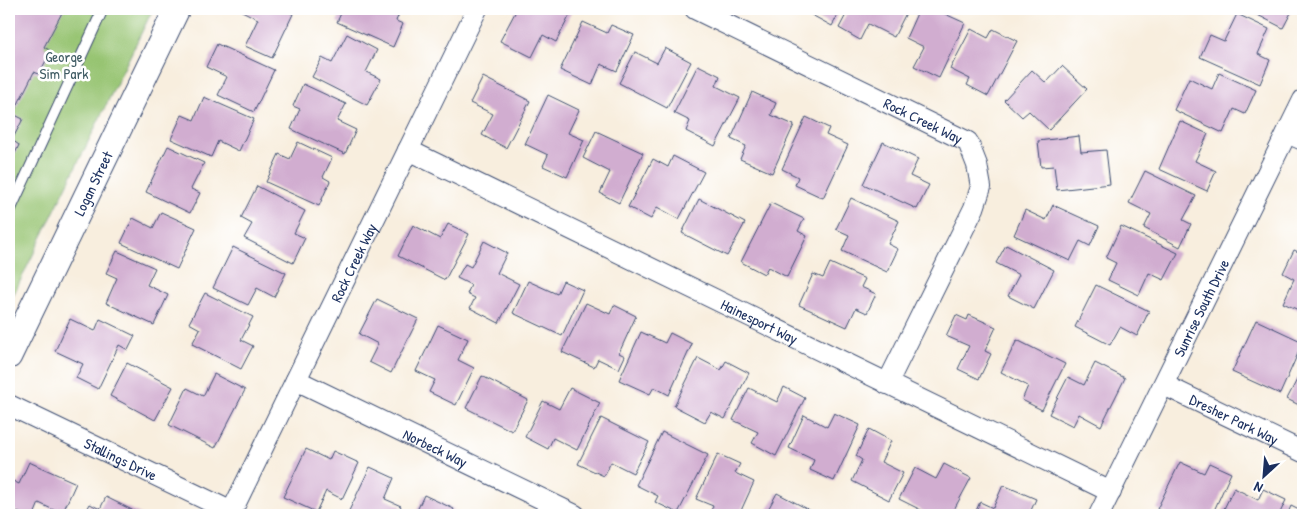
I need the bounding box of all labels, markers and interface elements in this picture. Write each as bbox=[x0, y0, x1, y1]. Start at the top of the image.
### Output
park label: George Sim Park bbox=[40, 46, 89, 84]
street label: Rock Creek Way bbox=[880, 92, 966, 148]
street label: Logan Street bbox=[68, 147, 118, 219]
street label: Rock Creek Way bbox=[325, 219, 381, 306]
street label: Sunrise South Drive bbox=[1168, 255, 1234, 360]
street label: Hainesport Way bbox=[718, 293, 802, 349]
street label: Dresher Park Way bbox=[1186, 389, 1282, 449]
street label: Norbeck Way bbox=[400, 423, 471, 472]
street label: Stallings Drive bbox=[81, 432, 161, 485]
north arrow bbox=[1240, 452, 1290, 502]
text: N bbox=[1250, 478, 1266, 498]

